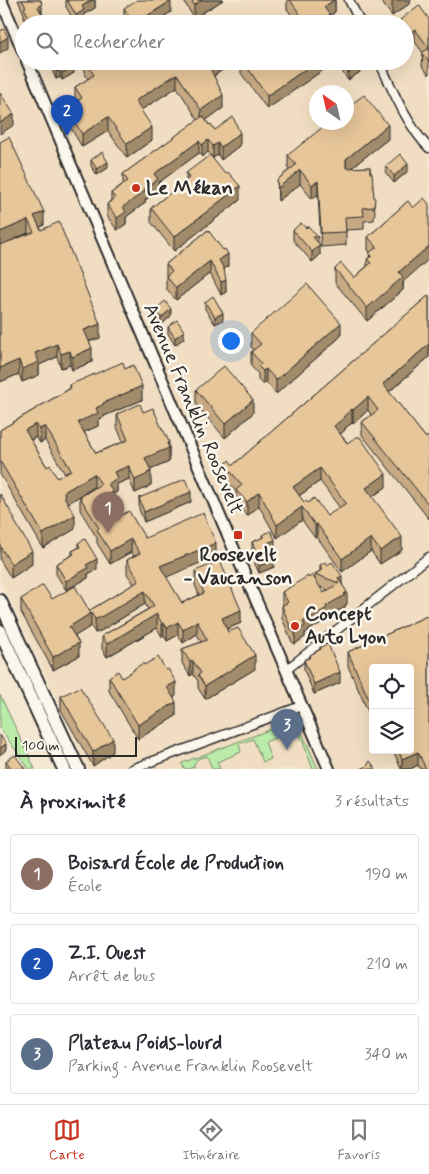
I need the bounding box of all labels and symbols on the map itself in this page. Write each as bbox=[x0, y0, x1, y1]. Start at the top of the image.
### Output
north arrow bbox=[309, 85, 354, 130]
pin: 2 bbox=[51, 95, 83, 136]
place label: Le Mékan bbox=[146, 175, 233, 202]
marker: Le Mékan bbox=[130, 182, 142, 194]
street label: Avenue Franklin Roosevelt bbox=[136, 299, 250, 519]
your location bbox=[218, 328, 244, 354]
pin: 1 bbox=[92, 492, 124, 533]
marker: Roosevelt - Vaucanson bbox=[232, 529, 244, 541]
place label: Roosevelt - Vaucanson bbox=[184, 542, 292, 592]
place label: Concept Auto Lyon bbox=[305, 601, 386, 651]
marker: Concept Auto Lyon bbox=[289, 620, 301, 632]
pin: 3 bbox=[271, 709, 303, 750]
scale bar bbox=[15, 734, 138, 757]

